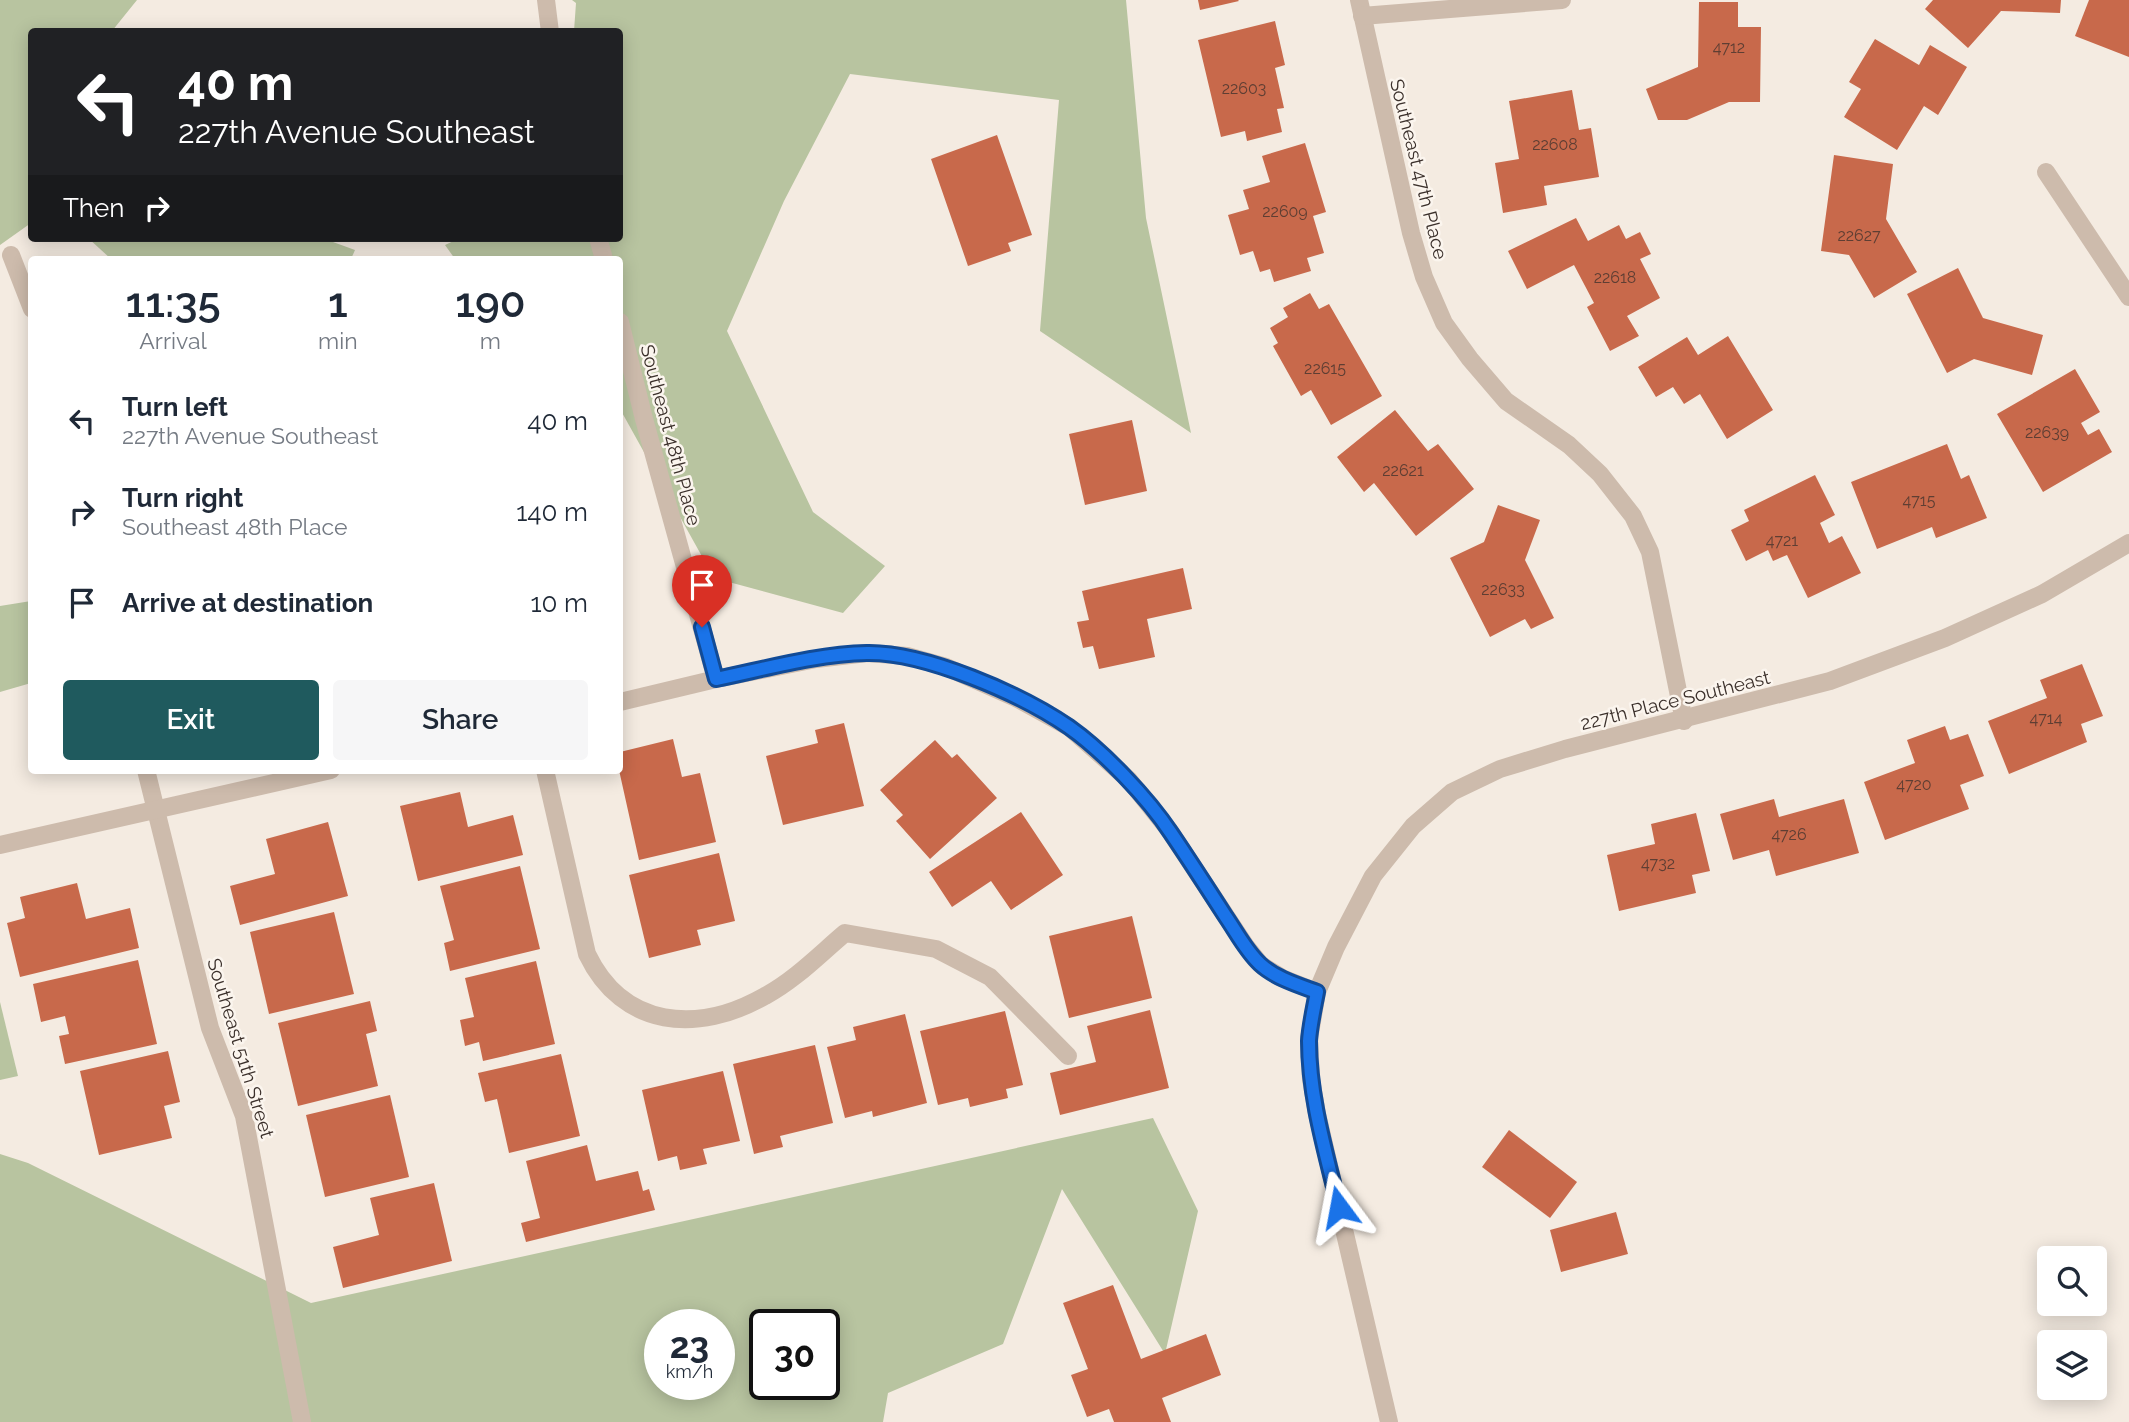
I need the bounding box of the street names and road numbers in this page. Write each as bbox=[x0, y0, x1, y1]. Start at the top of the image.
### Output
street label: Southeast 47th Place bbox=[1386, 77, 1452, 261]
street label: Southeast 48th Place bbox=[636, 342, 706, 528]
street label: 227th Place Southeast bbox=[1578, 666, 1773, 734]
street label: Southeast 51th Street bbox=[203, 955, 279, 1141]

